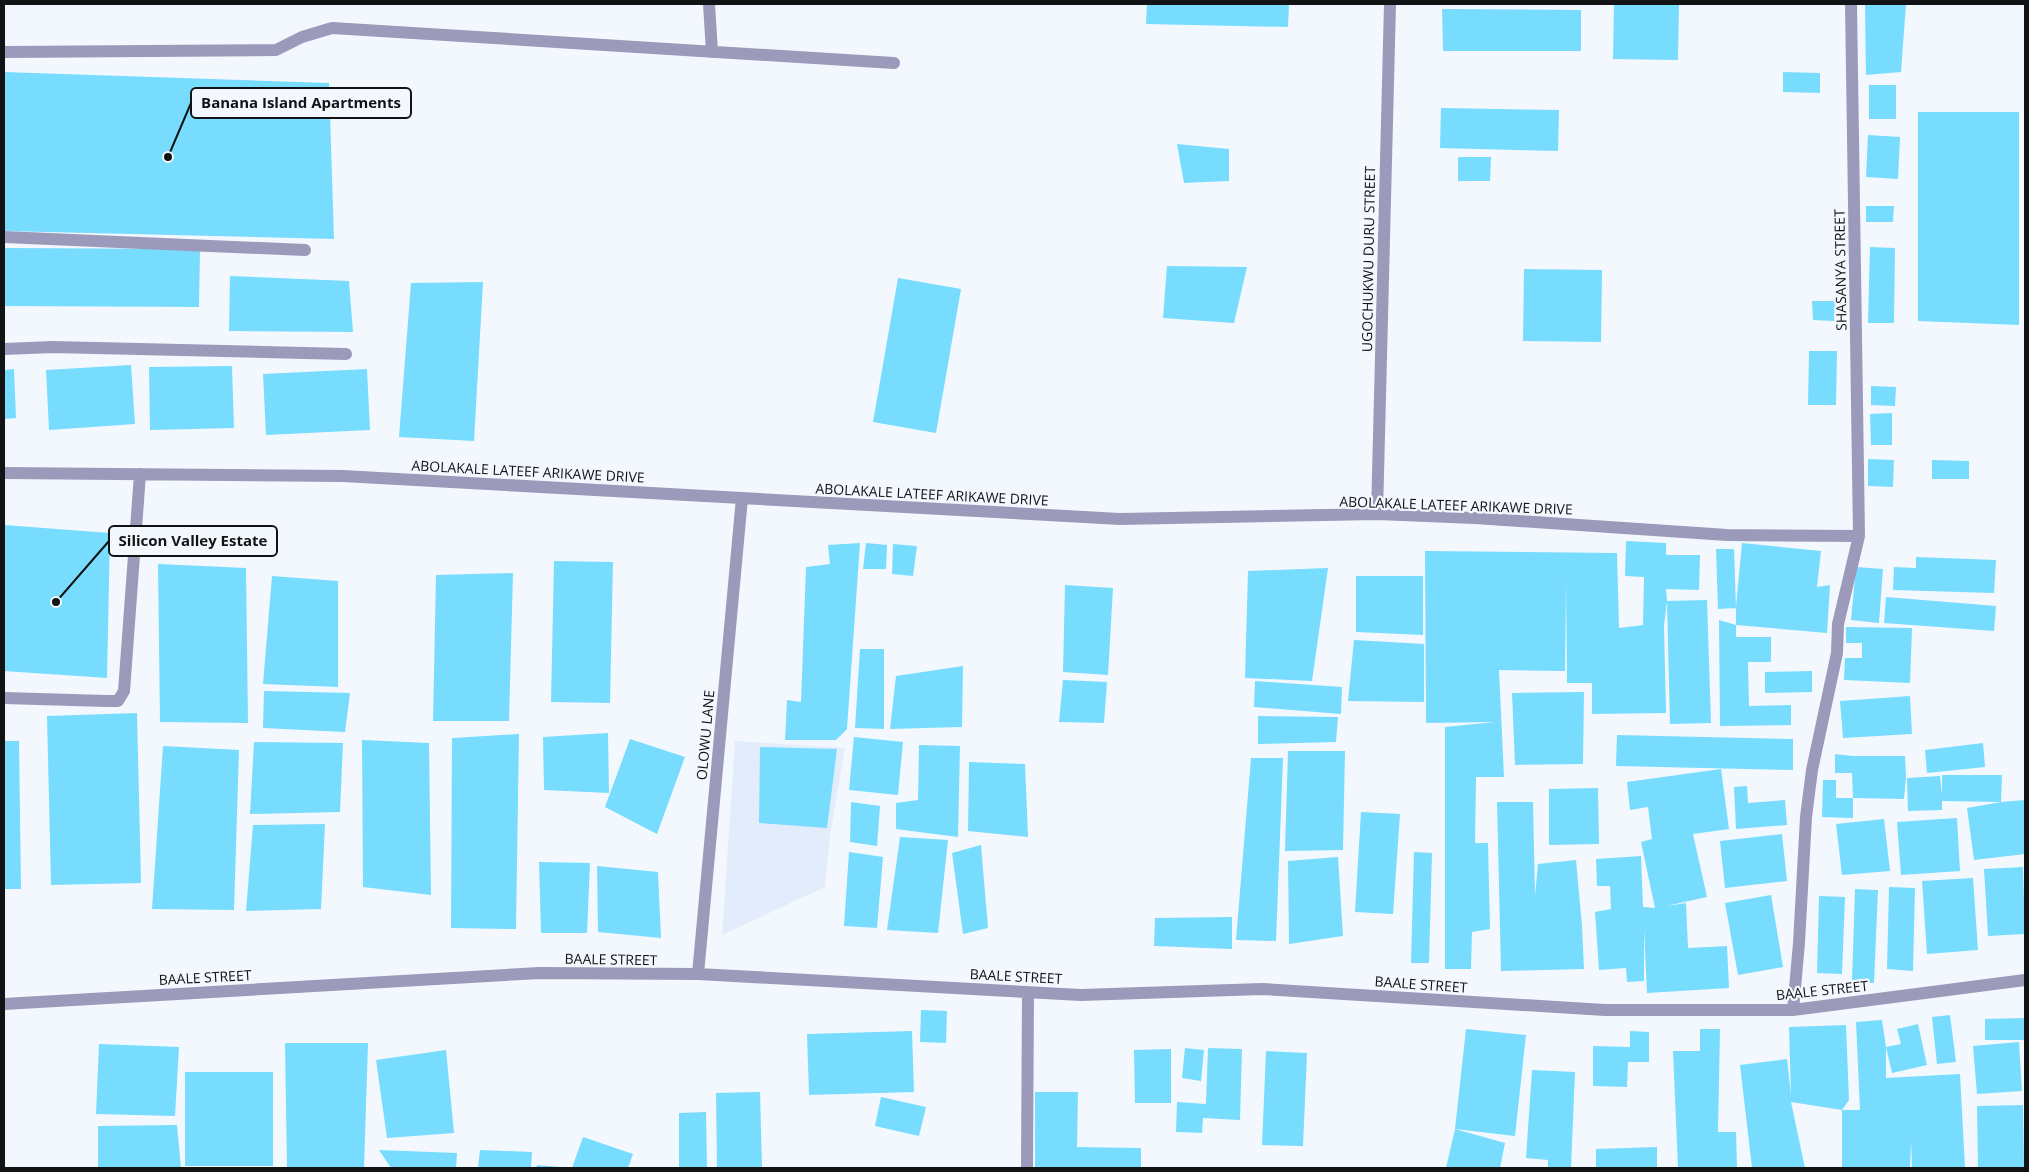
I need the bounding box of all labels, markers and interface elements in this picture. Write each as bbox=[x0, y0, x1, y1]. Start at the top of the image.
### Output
callout: Banana Island Apartments bbox=[191, 88, 411, 118]
text: Banana Island Apartments bbox=[201, 92, 401, 112]
street label: UGOCHUKWU DURU STREET bbox=[1357, 166, 1379, 352]
street label: SHASANYA STREET bbox=[1829, 209, 1851, 331]
street label: ABOLAKALE LATEEF ARIKAWE DRIVE bbox=[411, 455, 645, 487]
street label: ABOLAKALE LATEEF ARIKAWE DRIVE bbox=[815, 478, 1049, 510]
street label: ABOLAKALE LATEEF ARIKAWE DRIVE bbox=[1339, 491, 1573, 519]
callout: Silicon Valley Estate bbox=[109, 526, 277, 556]
text: Silicon Valley Estate bbox=[119, 530, 268, 550]
street label: OLOWU LANE bbox=[692, 689, 718, 781]
street label: BAALE STREET bbox=[564, 949, 658, 969]
street label: BAALE STREET bbox=[969, 964, 1063, 988]
street label: BAALE STREET bbox=[158, 965, 252, 989]
street label: BAALE STREET bbox=[1374, 971, 1468, 997]
street label: BAALE STREET bbox=[1775, 976, 1869, 1004]

